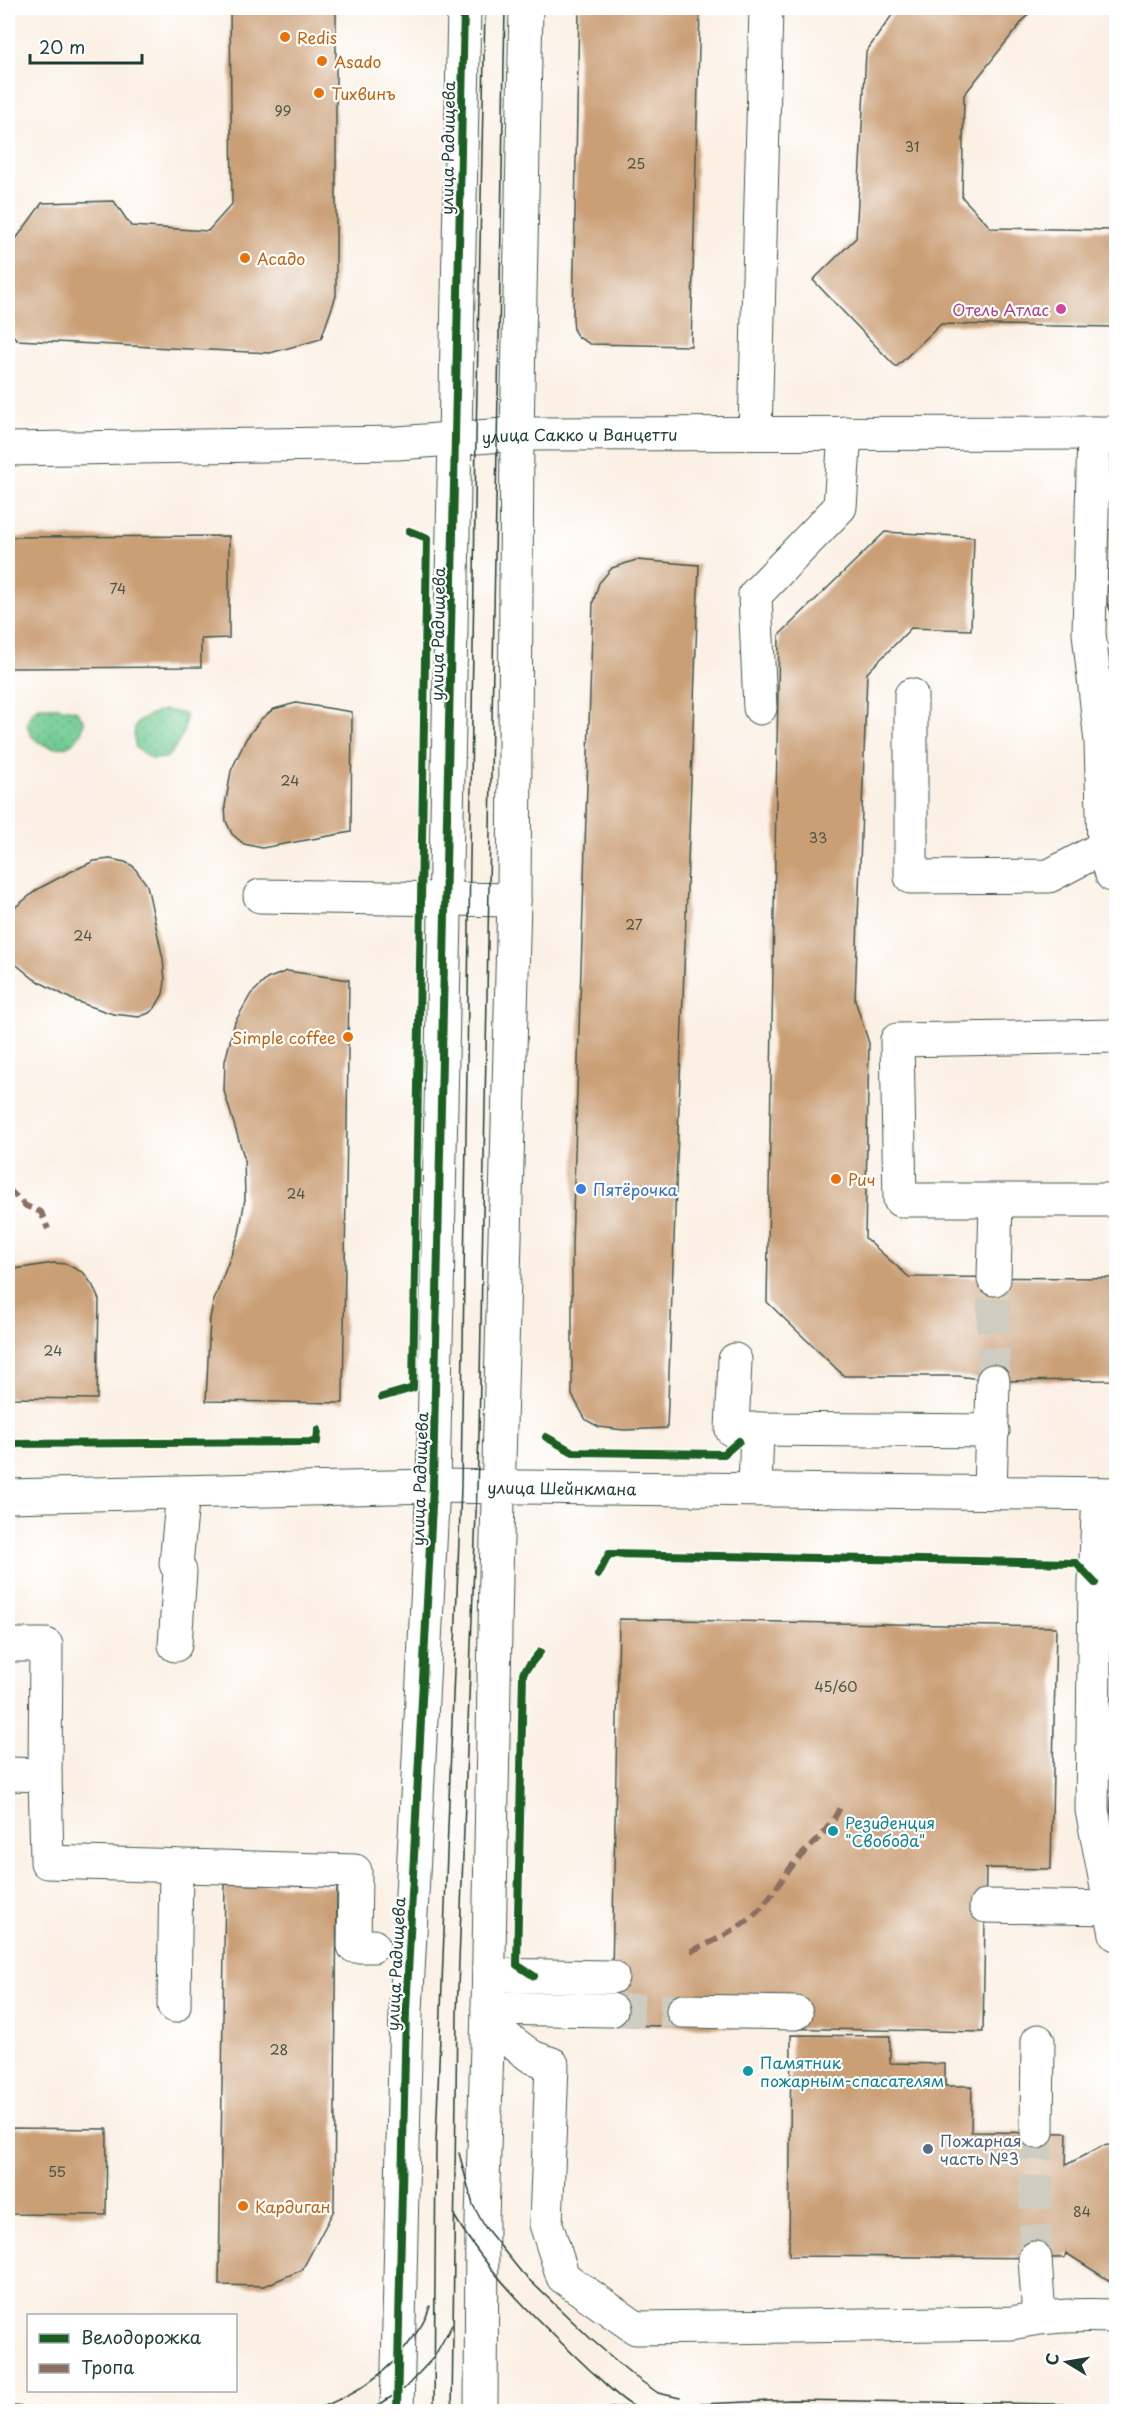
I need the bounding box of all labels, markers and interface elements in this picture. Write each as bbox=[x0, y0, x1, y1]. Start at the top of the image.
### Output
place label: Redis bbox=[297, 25, 337, 49]
scale bar bbox=[30, 27, 142, 65]
marker: Redis bbox=[278, 30, 292, 44]
text: 20 m bbox=[39, 33, 85, 60]
place label: Asado bbox=[334, 49, 382, 73]
marker: Asado bbox=[315, 54, 329, 68]
place label: Тихвинъ bbox=[331, 81, 396, 105]
street label: улица Радищева bbox=[434, 81, 460, 215]
marker: Тихвинъ bbox=[312, 86, 326, 100]
house number: 99 bbox=[274, 100, 292, 121]
house number: 31 bbox=[905, 136, 919, 157]
house number: 25 bbox=[627, 153, 645, 174]
place label: Асадо bbox=[257, 246, 305, 270]
marker: Асадо bbox=[238, 251, 252, 265]
place label: Отель Атлас bbox=[952, 297, 1049, 321]
marker: Отель Атлас bbox=[1054, 302, 1068, 316]
street label: улица Сакко и Ванцетти bbox=[481, 422, 678, 449]
street label: улица Радищева bbox=[424, 567, 450, 701]
house number: 74 bbox=[110, 578, 126, 599]
house number: 24 bbox=[281, 770, 299, 791]
house number: 33 bbox=[809, 827, 827, 848]
house number: 27 bbox=[625, 914, 643, 935]
house number: 24 bbox=[74, 925, 92, 946]
place label: Simple coffee bbox=[232, 1025, 336, 1049]
marker: Simple coffee bbox=[341, 1030, 355, 1044]
place label: Рич bbox=[848, 1167, 876, 1191]
marker: Рич bbox=[829, 1172, 843, 1186]
place label: Пятёрочка bbox=[593, 1177, 678, 1201]
marker: Пятёрочка bbox=[574, 1182, 588, 1196]
house number: 24 bbox=[287, 1183, 305, 1204]
house number: 24 bbox=[44, 1340, 62, 1361]
street label: улица Радищева bbox=[405, 1412, 433, 1546]
street label: улица Шейнкмана bbox=[487, 1475, 636, 1500]
house number: 45/60 bbox=[815, 1676, 857, 1697]
place label: Резиденция "Свобода" bbox=[845, 1810, 935, 1852]
marker: Резиденция "Свобода" bbox=[826, 1824, 840, 1838]
street label: улица Радищева bbox=[380, 1896, 410, 2031]
house number: 28 bbox=[270, 2039, 288, 2060]
place label: Памятник пожарным-спасателям bbox=[760, 2050, 944, 2092]
marker: Памятник пожарным-спасателям bbox=[741, 2064, 755, 2078]
place label: Пожарная часть №3 bbox=[940, 2128, 1022, 2170]
marker: Пожарная часть №3 bbox=[921, 2142, 935, 2156]
house number: 55 bbox=[48, 2161, 66, 2182]
place label: Кардиган bbox=[255, 2194, 331, 2218]
marker: Кардиган bbox=[236, 2199, 250, 2213]
house number: 84 bbox=[1073, 2201, 1091, 2222]
legend bbox=[27, 2314, 237, 2392]
text: Велодорожка bbox=[81, 2323, 202, 2350]
north arrow bbox=[1037, 2332, 1097, 2392]
text: С bbox=[1038, 2351, 1064, 2367]
text: Тропа bbox=[81, 2353, 134, 2380]

